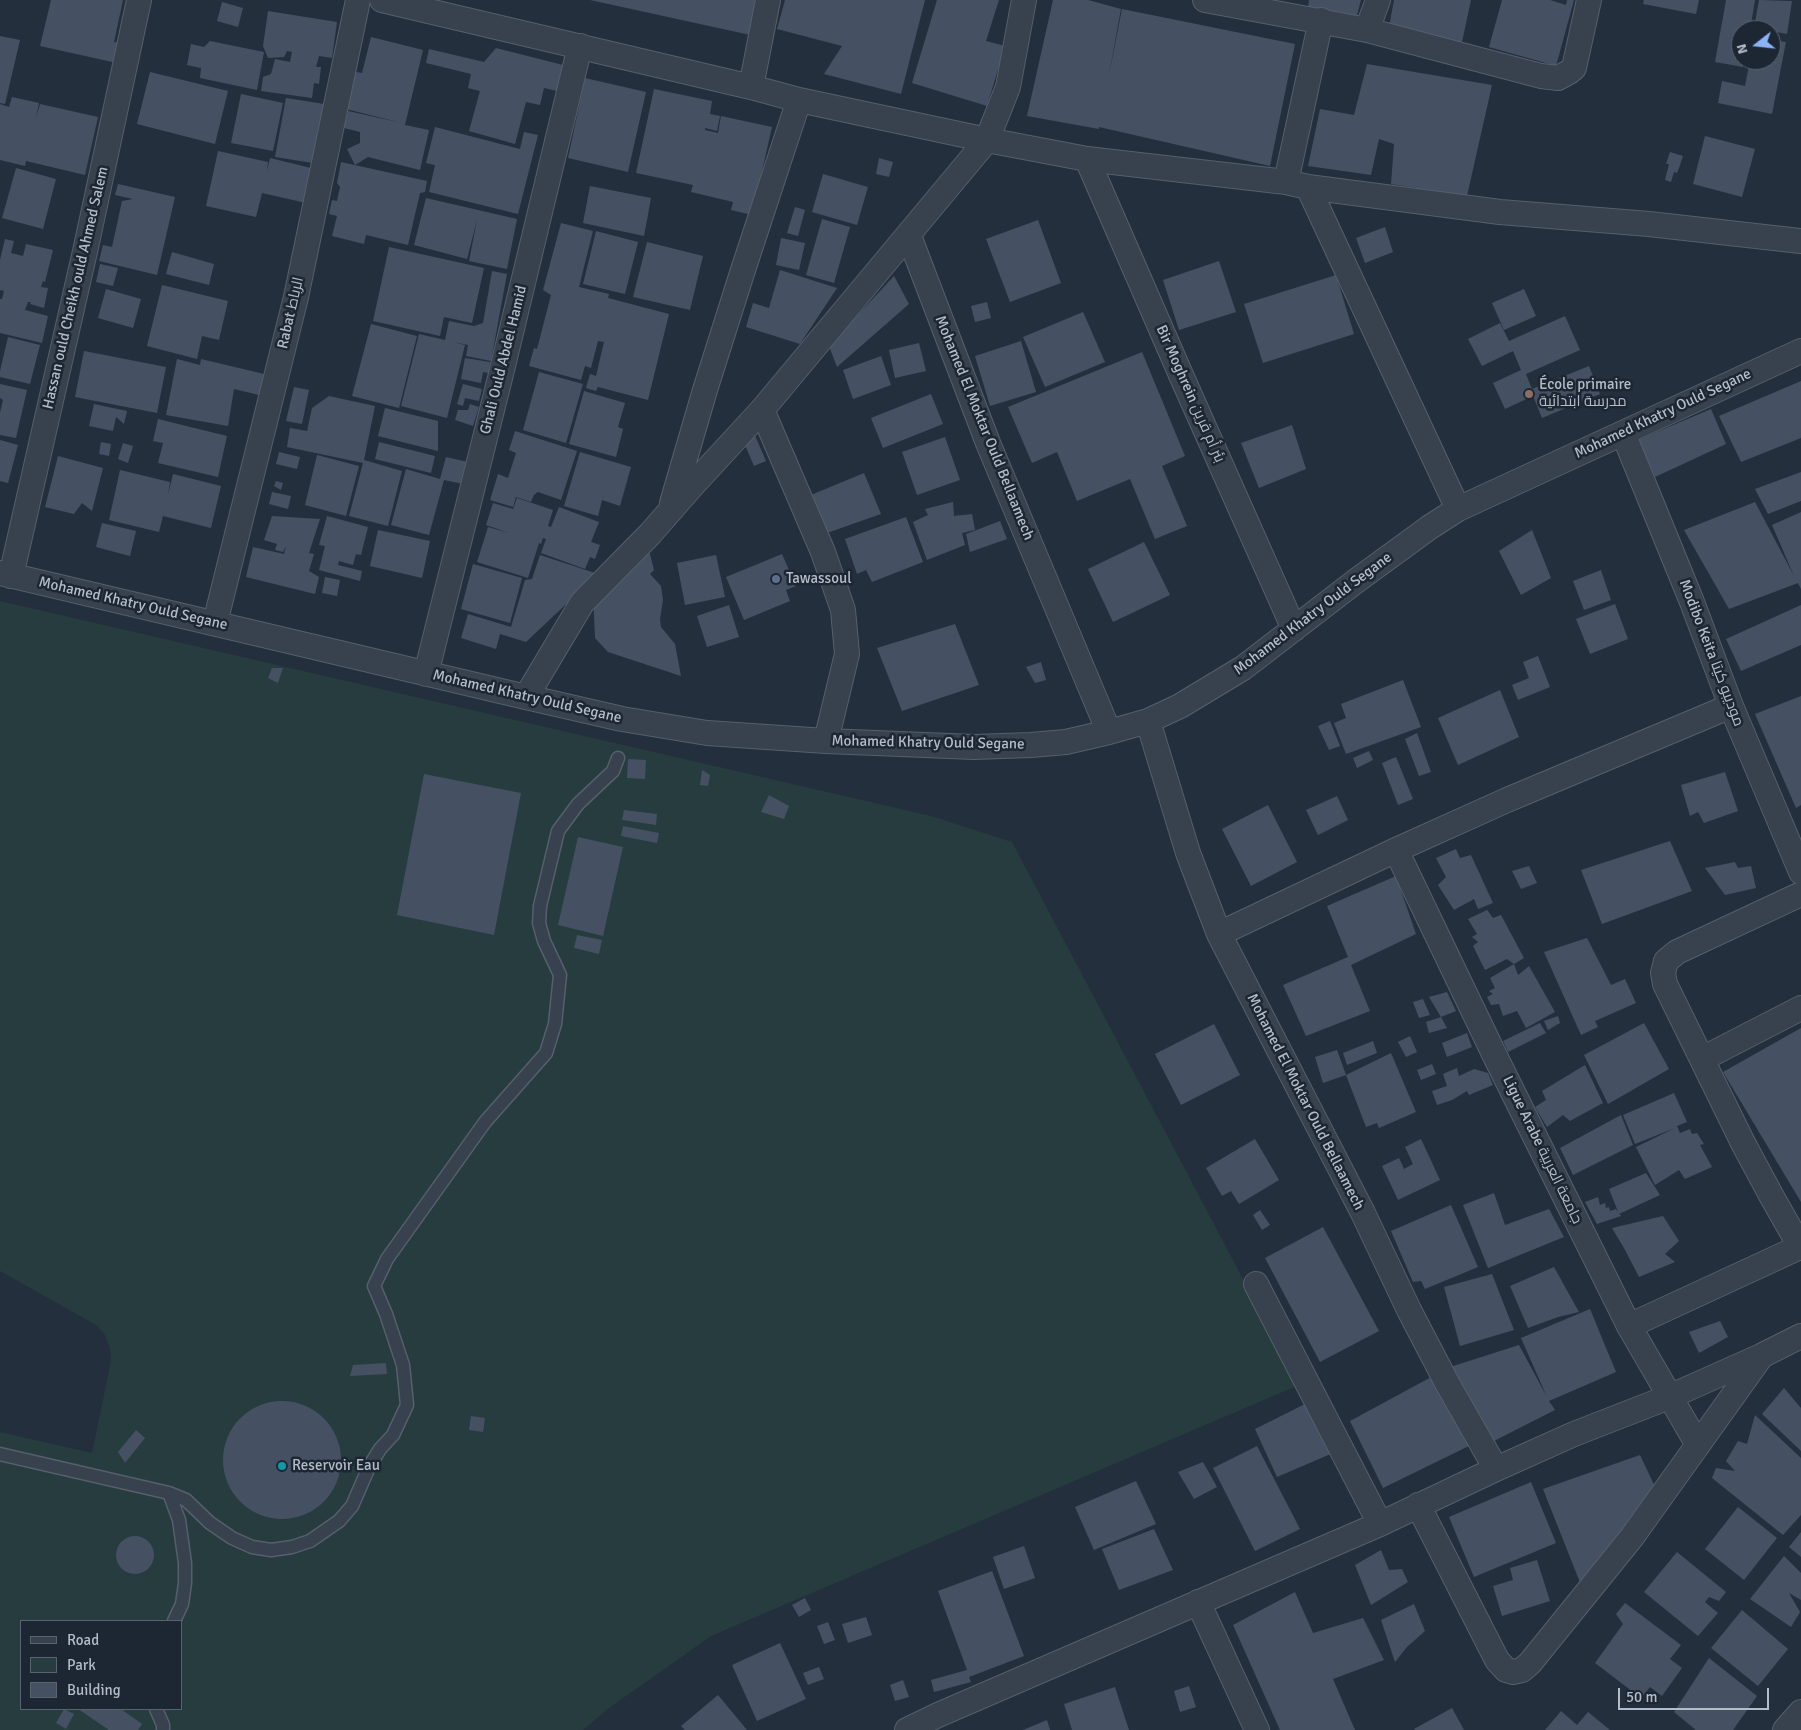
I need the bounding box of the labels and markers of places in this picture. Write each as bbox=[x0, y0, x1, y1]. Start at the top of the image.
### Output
place label: École primaire مدرسة ابتدائية bbox=[1539, 376, 1631, 411]
marker: École primaire مدرسة ابتدائية bbox=[1523, 388, 1535, 400]
place label: Tawassoul bbox=[786, 570, 852, 588]
marker: Tawassoul bbox=[770, 573, 782, 585]
place label: Reservoir Eau bbox=[292, 1457, 380, 1475]
marker: Reservoir Eau bbox=[276, 1460, 288, 1472]

